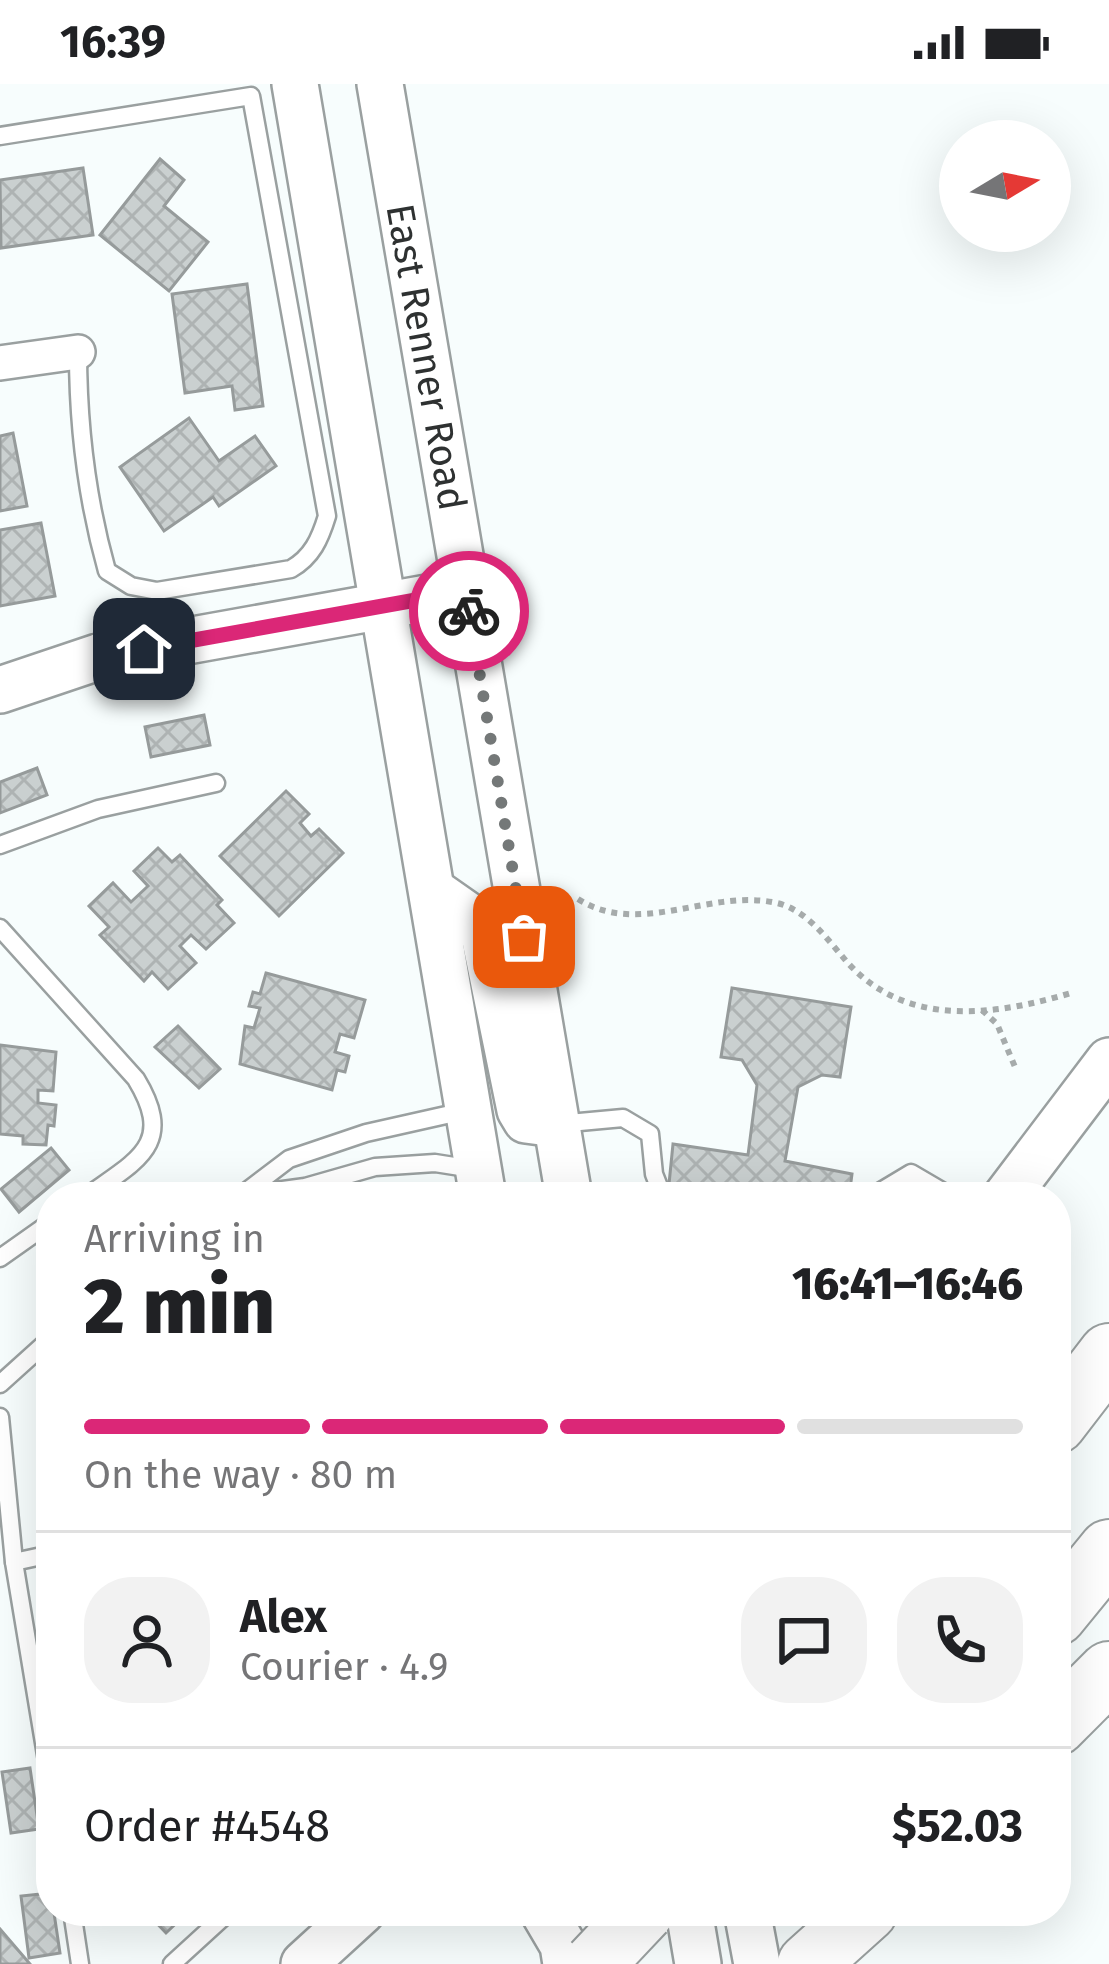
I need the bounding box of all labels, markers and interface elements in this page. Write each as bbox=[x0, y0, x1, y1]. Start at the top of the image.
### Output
text: 16:39 bbox=[60, 15, 166, 69]
north arrow bbox=[939, 120, 1071, 252]
map controls bbox=[939, 120, 1071, 252]
street label: East Renner Road bbox=[376, 200, 476, 514]
courier bbox=[409, 551, 529, 671]
icon: bike bbox=[436, 578, 502, 644]
pin bbox=[93, 598, 195, 700]
icon: home bbox=[111, 616, 177, 682]
pin bbox=[473, 886, 575, 988]
icon: bag bbox=[491, 904, 557, 970]
text: Arriving in bbox=[84, 1216, 265, 1262]
text: 16:41–16:46 bbox=[792, 1257, 1023, 1311]
text: 2 min bbox=[84, 1260, 275, 1354]
text: On the way · 80 m bbox=[84, 1452, 397, 1498]
button: person bbox=[84, 1577, 210, 1703]
button: chat bbox=[741, 1577, 867, 1703]
button: phone bbox=[897, 1577, 1023, 1703]
text: Alex bbox=[240, 1590, 327, 1644]
text: Courier · 4.9 bbox=[240, 1644, 449, 1690]
text: Order #4548 bbox=[84, 1799, 330, 1853]
text: $52.03 bbox=[892, 1799, 1023, 1853]

